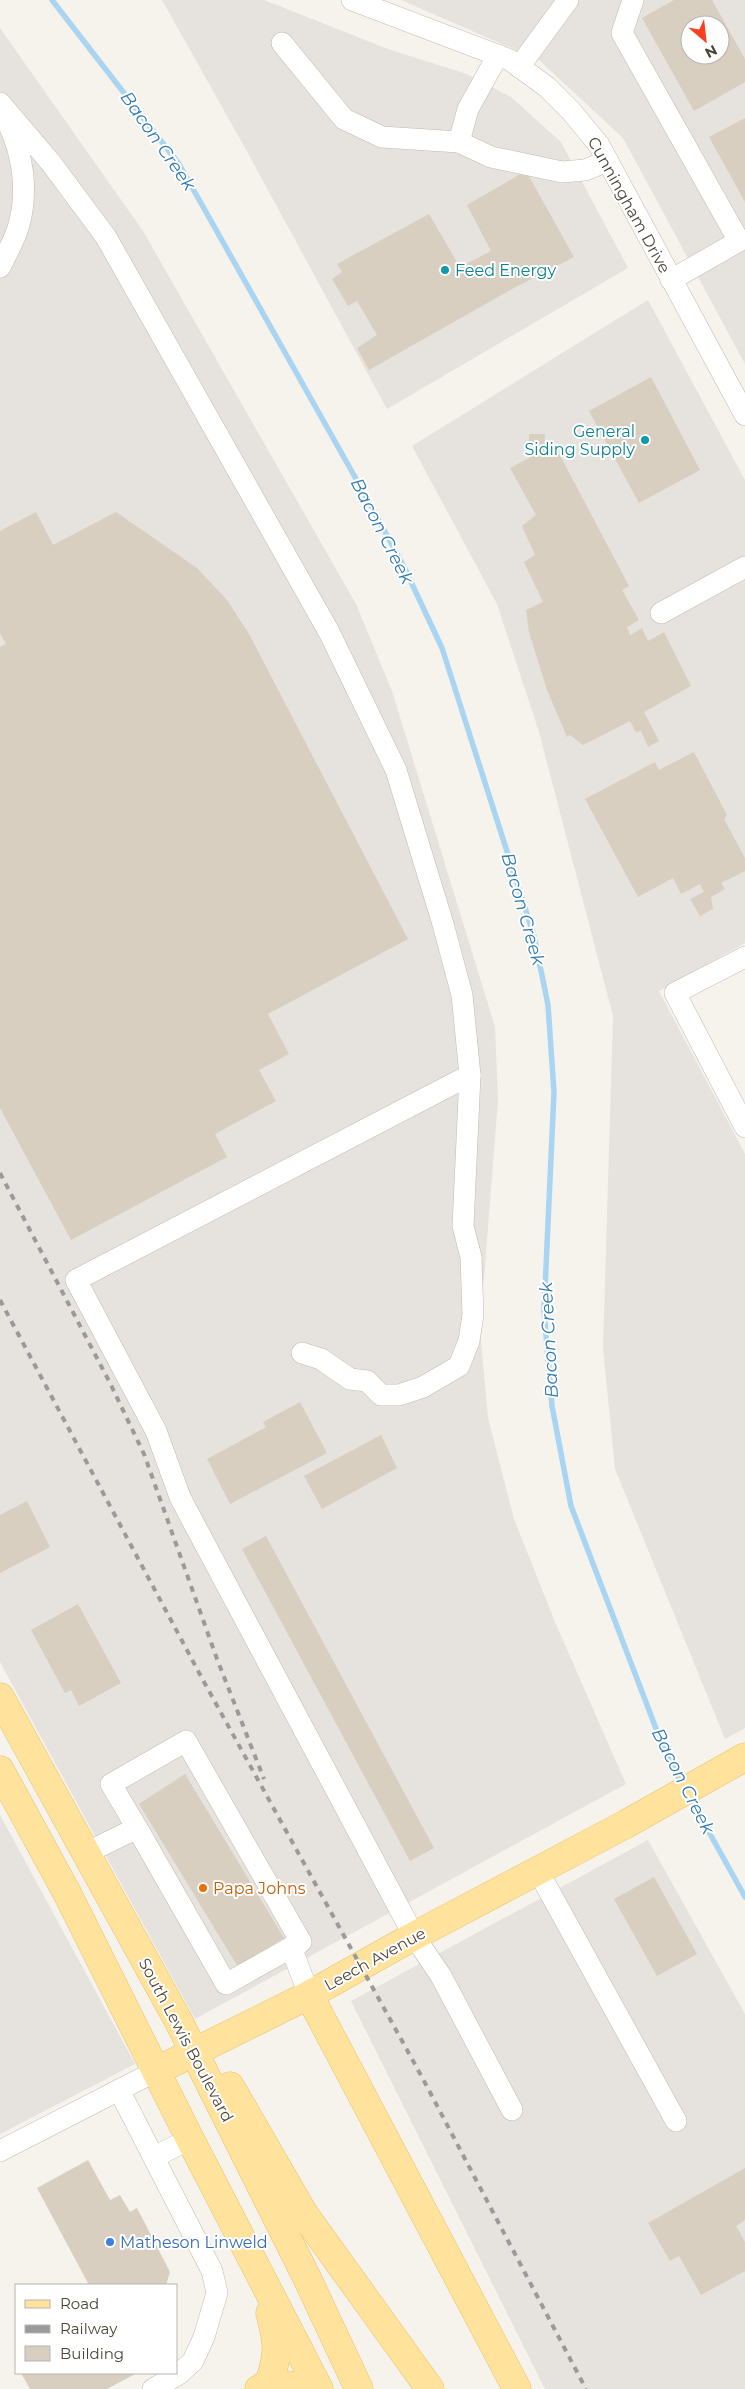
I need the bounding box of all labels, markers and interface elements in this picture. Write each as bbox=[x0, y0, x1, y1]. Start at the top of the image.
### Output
north arrow bbox=[680, 15, 730, 65]
text: N bbox=[702, 41, 720, 62]
water label: Bacon Creek bbox=[116, 87, 201, 196]
street label: Cunningham Drive bbox=[584, 134, 674, 276]
place label: Feed Energy bbox=[455, 261, 556, 280]
marker: Feed Energy bbox=[439, 264, 451, 276]
place label: General Siding Supply bbox=[525, 422, 635, 459]
marker: General Siding Supply bbox=[639, 434, 651, 446]
water label: Bacon Creek bbox=[346, 474, 419, 589]
water label: Bacon Creek bbox=[496, 850, 550, 969]
water label: Bacon Creek bbox=[535, 1280, 563, 1399]
water label: Bacon Creek bbox=[647, 1724, 720, 1839]
place label: Papa Johns bbox=[213, 1879, 306, 1898]
marker: Papa Johns bbox=[197, 1882, 209, 1894]
street label: Leech Avenue bbox=[321, 1923, 429, 1995]
street label: South Lewis Boulevard bbox=[135, 1955, 237, 2125]
place label: Matheson Linweld bbox=[120, 2233, 268, 2252]
marker: Matheson Linweld bbox=[104, 2236, 116, 2248]
legend bbox=[15, 2284, 178, 2374]
text: Road bbox=[60, 2294, 99, 2313]
text: Railway bbox=[60, 2319, 118, 2338]
text: Building bbox=[60, 2344, 124, 2363]

